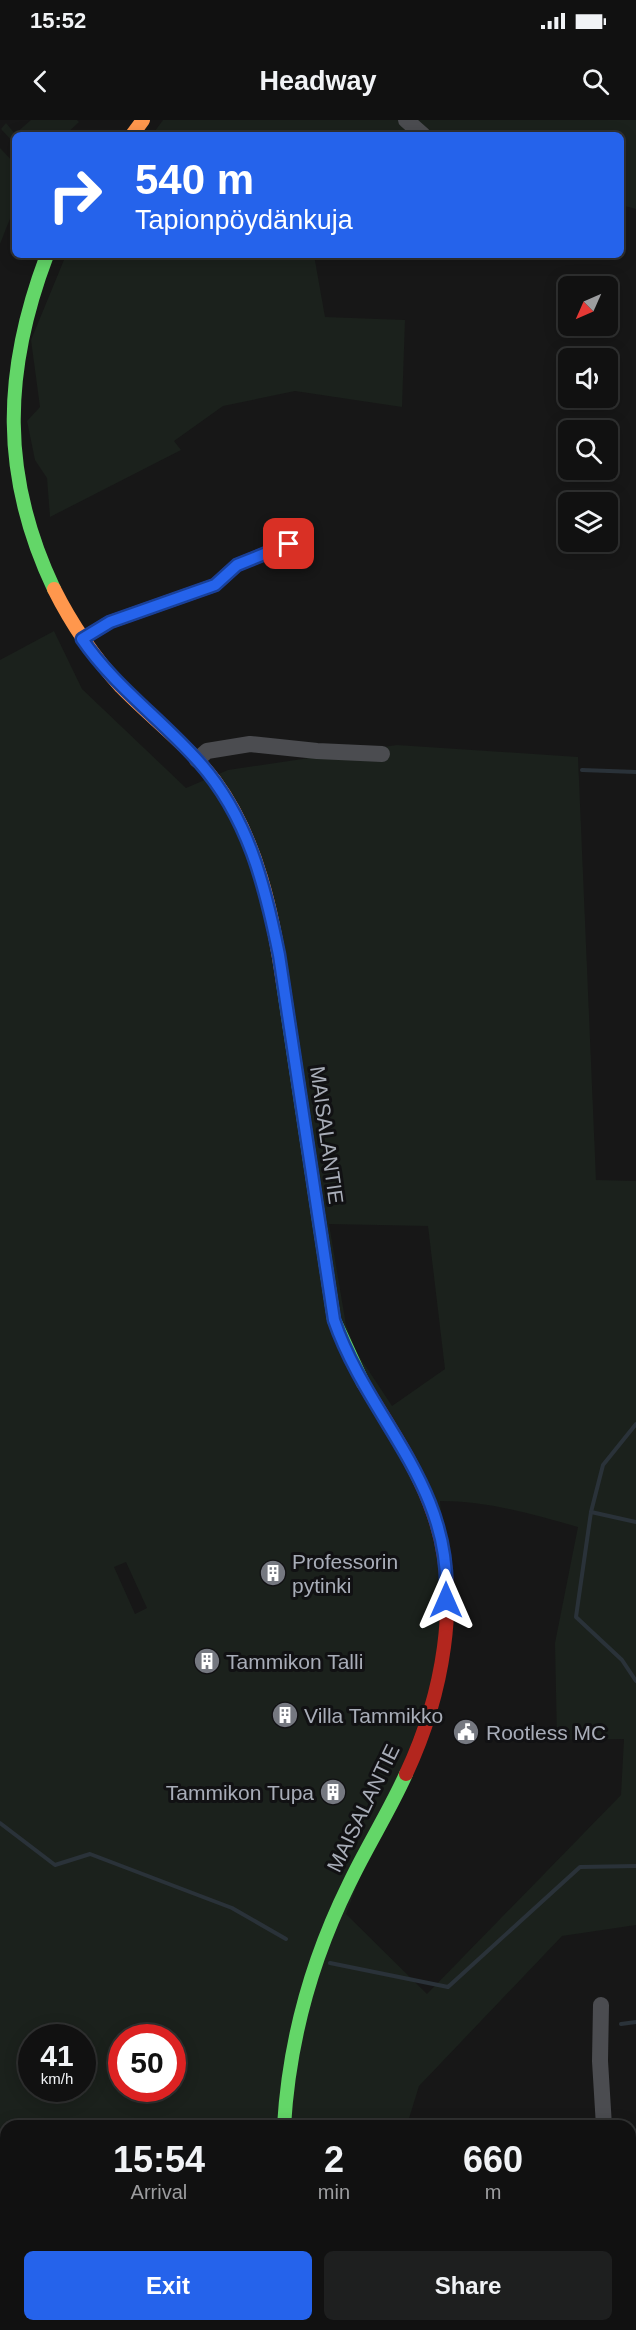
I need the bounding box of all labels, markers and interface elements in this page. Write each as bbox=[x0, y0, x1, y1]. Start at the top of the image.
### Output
text: 15:52 bbox=[30, 8, 86, 33]
icon: back bbox=[24, 65, 57, 98]
icon: search bbox=[579, 65, 612, 98]
text: Headway bbox=[259, 66, 377, 96]
icon: right bbox=[36, 156, 114, 234]
text: 540 m bbox=[135, 156, 254, 203]
text: Tapionpöydänkuja bbox=[135, 205, 353, 235]
north arrow bbox=[558, 276, 618, 336]
map controls bbox=[558, 276, 618, 552]
button: sound bbox=[558, 348, 618, 408]
button: search bbox=[558, 420, 618, 480]
button: layers bbox=[558, 492, 618, 552]
pin bbox=[263, 518, 314, 569]
icon: arrive bbox=[272, 527, 305, 560]
street label: MAISALANTIE bbox=[306, 1065, 348, 1205]
place label: Professorin pytinki bbox=[292, 1550, 398, 1597]
building icon: Professorin pytinki bbox=[258, 1558, 288, 1588]
position arrow bbox=[414, 1568, 478, 1632]
building icon: Tammikon Talli bbox=[192, 1646, 222, 1676]
place label: Tammikon Talli bbox=[226, 1650, 363, 1673]
building icon: Villa Tammikko bbox=[270, 1700, 300, 1730]
place label: Villa Tammikko bbox=[304, 1704, 443, 1727]
public building icon: Rootless MC bbox=[451, 1717, 481, 1747]
place label: Rootless MC bbox=[486, 1721, 606, 1744]
street label: MAISALANTIE bbox=[322, 1741, 404, 1875]
building icon: Tammikon Tupa bbox=[318, 1777, 348, 1807]
place label: Tammikon Tupa bbox=[166, 1781, 314, 1804]
speed limit sign: 50 bbox=[108, 2024, 186, 2102]
text: 41 bbox=[40, 2039, 74, 2072]
text: km/h bbox=[41, 2070, 73, 2087]
text: 15:54 bbox=[113, 2139, 205, 2180]
text: 2 bbox=[324, 2139, 344, 2180]
text: 660 bbox=[463, 2139, 523, 2180]
text: Arrival bbox=[131, 2181, 187, 2203]
text: min bbox=[318, 2181, 350, 2203]
text: m bbox=[485, 2181, 501, 2203]
button: Exit bbox=[24, 2251, 312, 2320]
button: Share bbox=[324, 2251, 612, 2320]

